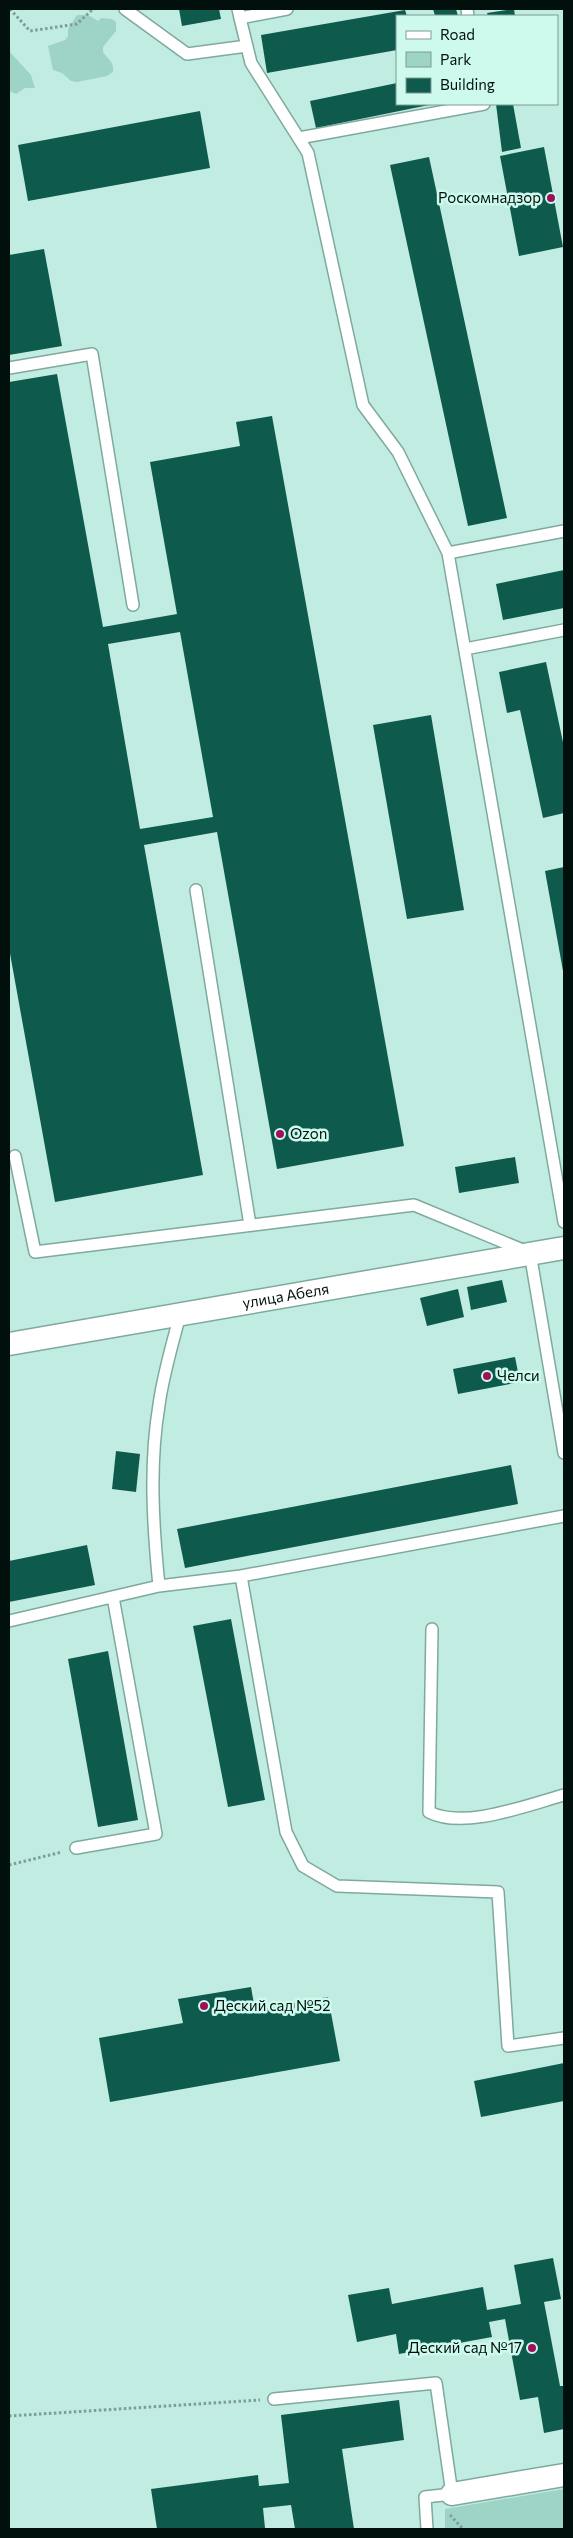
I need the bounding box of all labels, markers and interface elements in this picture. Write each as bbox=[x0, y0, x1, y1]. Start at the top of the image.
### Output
legend bbox=[396, 15, 558, 105]
text: Road bbox=[440, 25, 475, 43]
text: Park bbox=[440, 50, 471, 68]
text: Building bbox=[440, 75, 495, 93]
place label: Роскомнадзор bbox=[438, 188, 541, 206]
marker: Роскомнадзор bbox=[545, 192, 557, 204]
place label: Ozon bbox=[290, 1124, 327, 1142]
marker: Ozon bbox=[274, 1128, 286, 1140]
street label: улица Абеля bbox=[241, 1279, 330, 1311]
place label: Челси bbox=[497, 1366, 540, 1384]
marker: Челси bbox=[481, 1370, 493, 1382]
place label: Деский сад №52 bbox=[214, 1996, 331, 2014]
marker: Деский сад №52 bbox=[198, 2000, 210, 2012]
place label: Деский сад №17 bbox=[408, 2338, 522, 2356]
marker: Деский сад №17 bbox=[526, 2342, 538, 2354]

